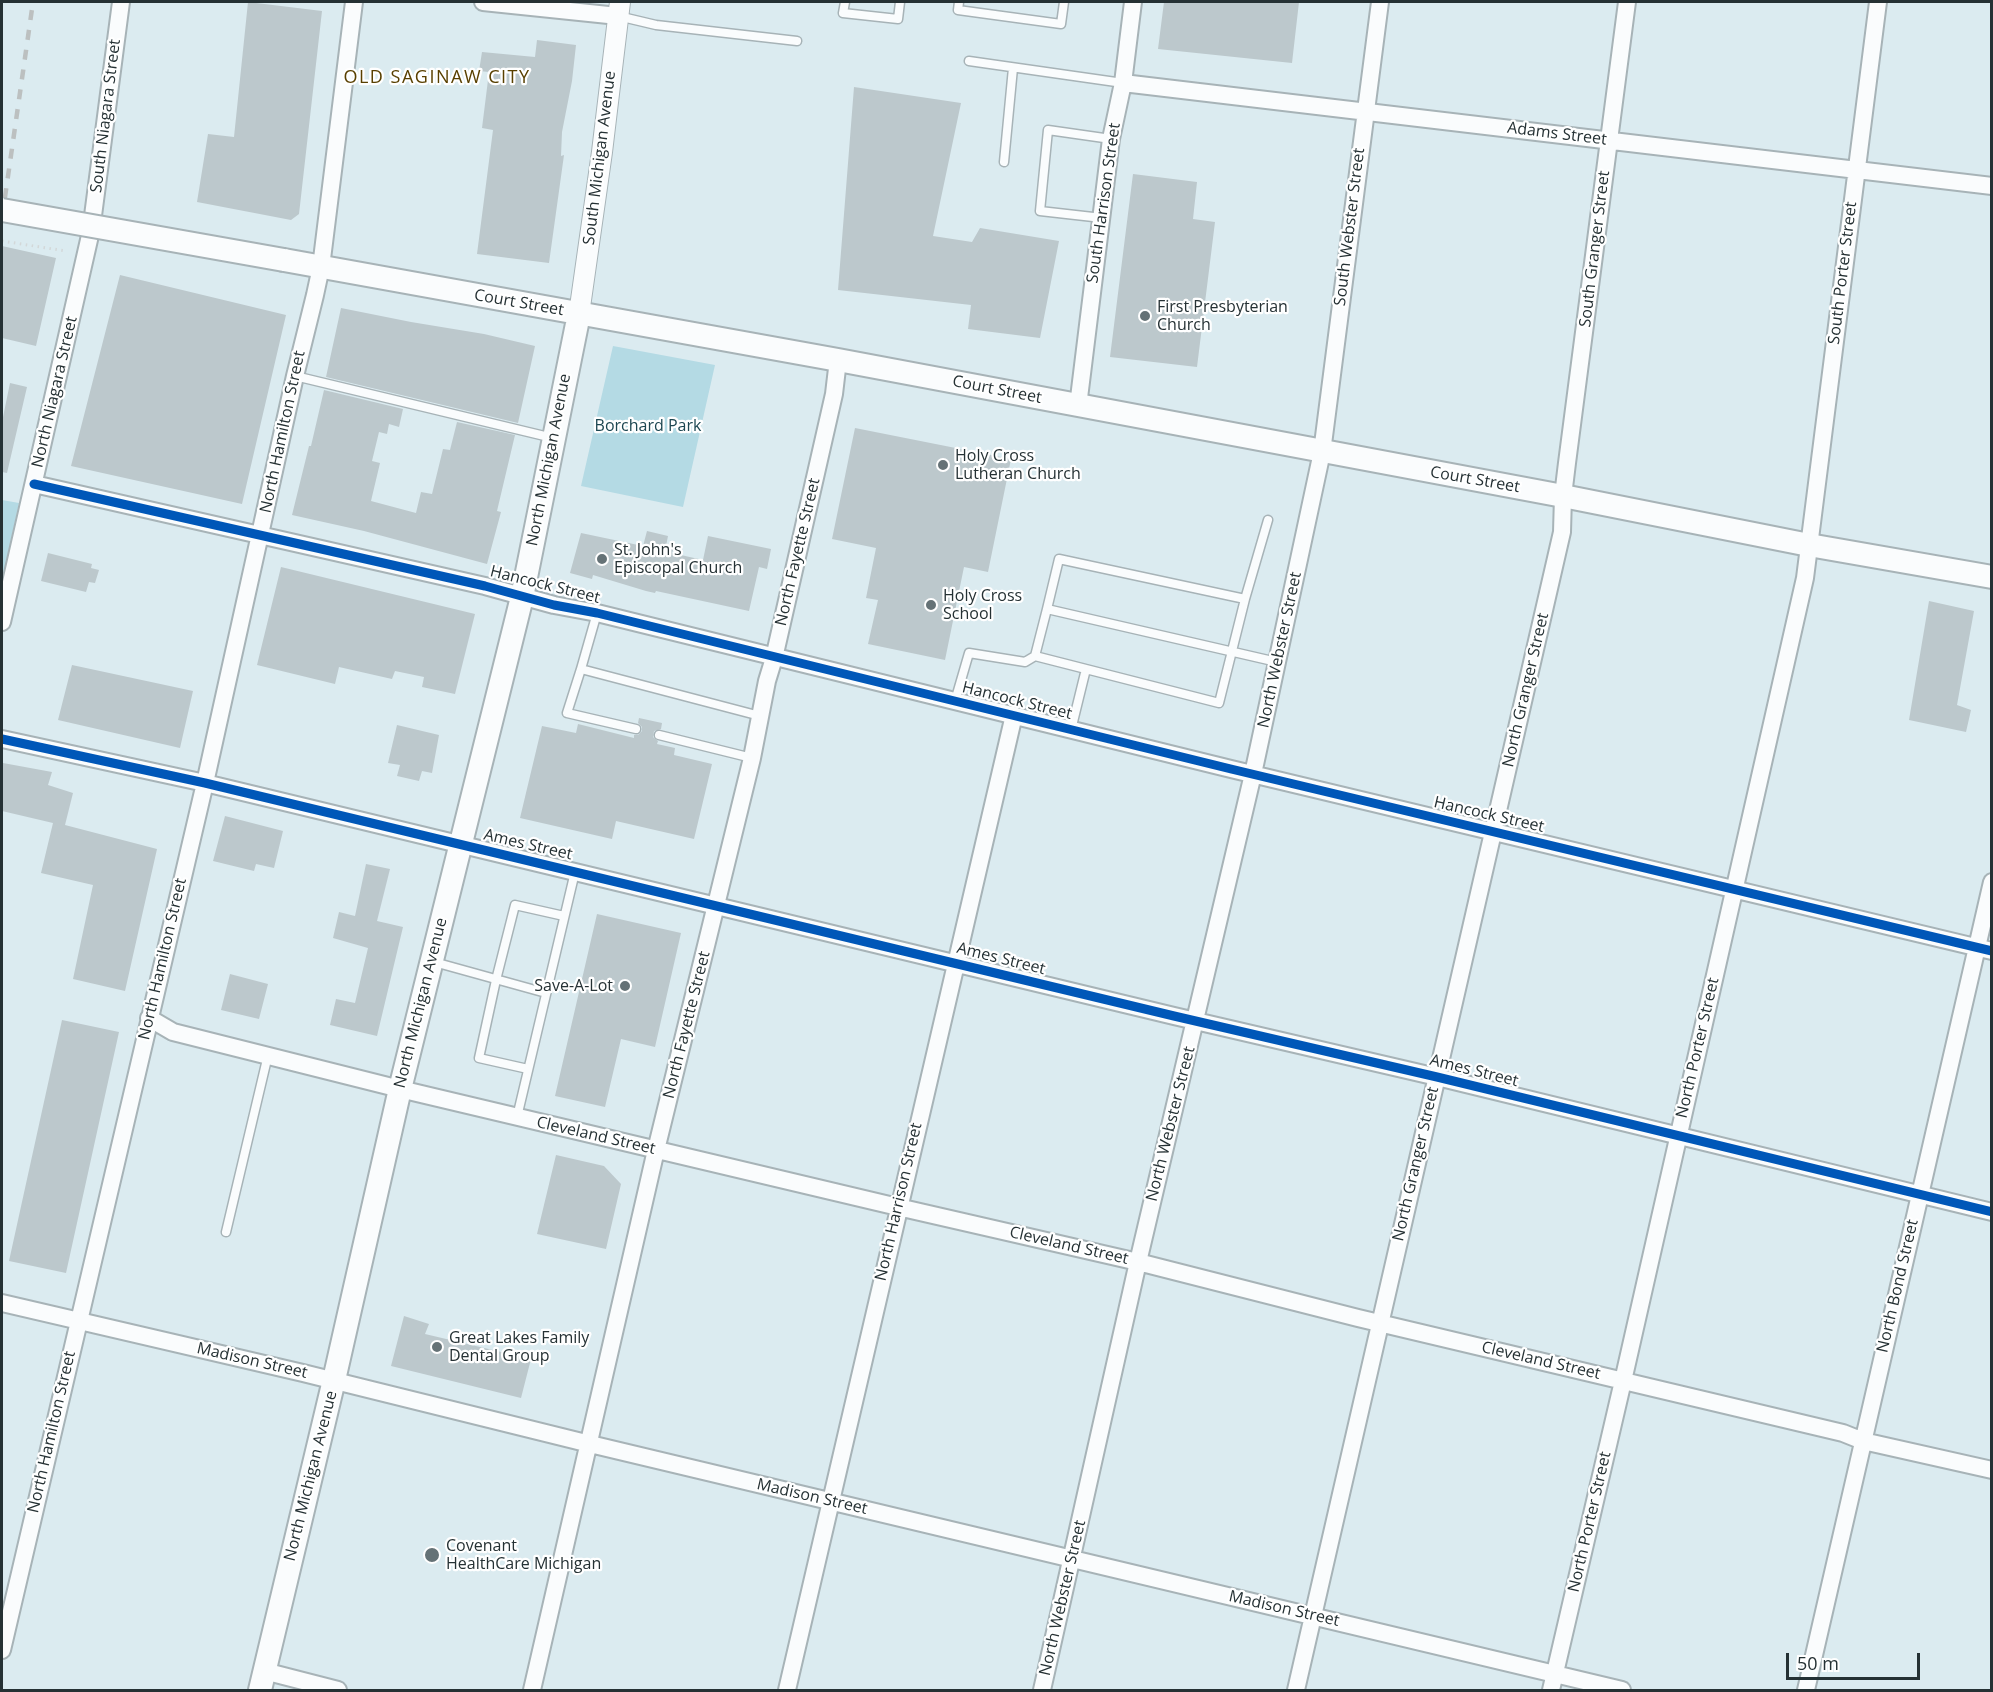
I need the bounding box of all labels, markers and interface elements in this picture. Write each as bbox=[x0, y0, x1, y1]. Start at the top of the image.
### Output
street label: South Niagara Street bbox=[87, 38, 125, 194]
district label: OLD SAGINAW CITY bbox=[343, 67, 531, 89]
street label: South Michigan Avenue bbox=[580, 70, 620, 246]
street label: Adams Street bbox=[1506, 118, 1608, 150]
street label: South Harrison Street bbox=[1083, 122, 1125, 284]
street label: South Webster Street bbox=[1331, 147, 1369, 307]
street label: South Granger Street bbox=[1576, 170, 1614, 328]
street label: South Porter Street bbox=[1825, 200, 1861, 346]
street label: Court Street bbox=[473, 286, 565, 320]
place label: First Presbyterian Church bbox=[1157, 297, 1288, 335]
marker: First Presbyterian Church bbox=[1138, 309, 1152, 323]
street label: North Niagara Street bbox=[28, 314, 82, 470]
street label: North Hamilton Street bbox=[256, 349, 310, 515]
street label: North Michigan Avenue bbox=[523, 372, 575, 548]
street label: Court Street bbox=[951, 372, 1043, 408]
park label: Borchard Park bbox=[595, 416, 701, 436]
place label: Holy Cross Lutheran Church bbox=[955, 446, 1081, 484]
marker: Holy Cross Lutheran Church bbox=[936, 458, 950, 472]
street label: Court Street bbox=[1429, 463, 1521, 497]
street label: North Fayette Street bbox=[772, 476, 824, 628]
place label: St. John's Episcopal Church bbox=[614, 540, 742, 578]
marker: St. John's Episcopal Church bbox=[595, 552, 609, 566]
street label: Hancock Street bbox=[488, 562, 602, 608]
street label: North Webster Street bbox=[1254, 570, 1306, 730]
place label: Holy Cross School bbox=[943, 586, 1022, 624]
marker: Holy Cross School bbox=[924, 598, 938, 612]
street label: North Granger Street bbox=[1499, 611, 1553, 769]
street label: Hancock Street bbox=[960, 678, 1074, 724]
street label: Hancock Street bbox=[1432, 793, 1546, 837]
street label: Ames Street bbox=[482, 825, 574, 865]
street label: North Hamilton Street bbox=[135, 876, 191, 1042]
street label: North Michigan Avenue bbox=[391, 916, 451, 1090]
street label: Ames Street bbox=[955, 939, 1047, 979]
street label: North Fayette Street bbox=[659, 949, 715, 1101]
place label: Save-A-Lot bbox=[534, 976, 613, 996]
street label: North Porter Street bbox=[1672, 976, 1724, 1120]
marker: Save-A-Lot bbox=[618, 979, 632, 993]
street label: North Webster Street bbox=[1142, 1044, 1200, 1204]
street label: Ames Street bbox=[1428, 1051, 1520, 1091]
street label: North Granger Street bbox=[1389, 1085, 1443, 1243]
street label: Cleveland Street bbox=[535, 1113, 657, 1159]
street label: North Harrison Street bbox=[871, 1121, 927, 1283]
street label: North Bond Street bbox=[1873, 1217, 1923, 1355]
street label: Cleveland Street bbox=[1008, 1223, 1130, 1269]
place label: Great Lakes Family Dental Group bbox=[449, 1328, 589, 1366]
street label: Cleveland Street bbox=[1480, 1338, 1602, 1384]
street label: Madison Street bbox=[195, 1339, 309, 1383]
marker: Great Lakes Family Dental Group bbox=[430, 1340, 444, 1354]
street label: North Hamilton Street bbox=[24, 1349, 80, 1515]
street label: North Michigan Avenue bbox=[281, 1389, 341, 1563]
street label: North Porter Street bbox=[1564, 1450, 1616, 1594]
street label: Madison Street bbox=[755, 1475, 869, 1519]
street label: North Webster Street bbox=[1036, 1518, 1090, 1678]
place label: Covenant HealthCare Michigan bbox=[446, 1536, 601, 1574]
marker: Covenant HealthCare Michigan bbox=[423, 1546, 441, 1564]
street label: Madison Street bbox=[1227, 1587, 1341, 1631]
scale bar bbox=[1789, 1641, 1922, 1679]
text: 50 m bbox=[1797, 1651, 1839, 1675]

